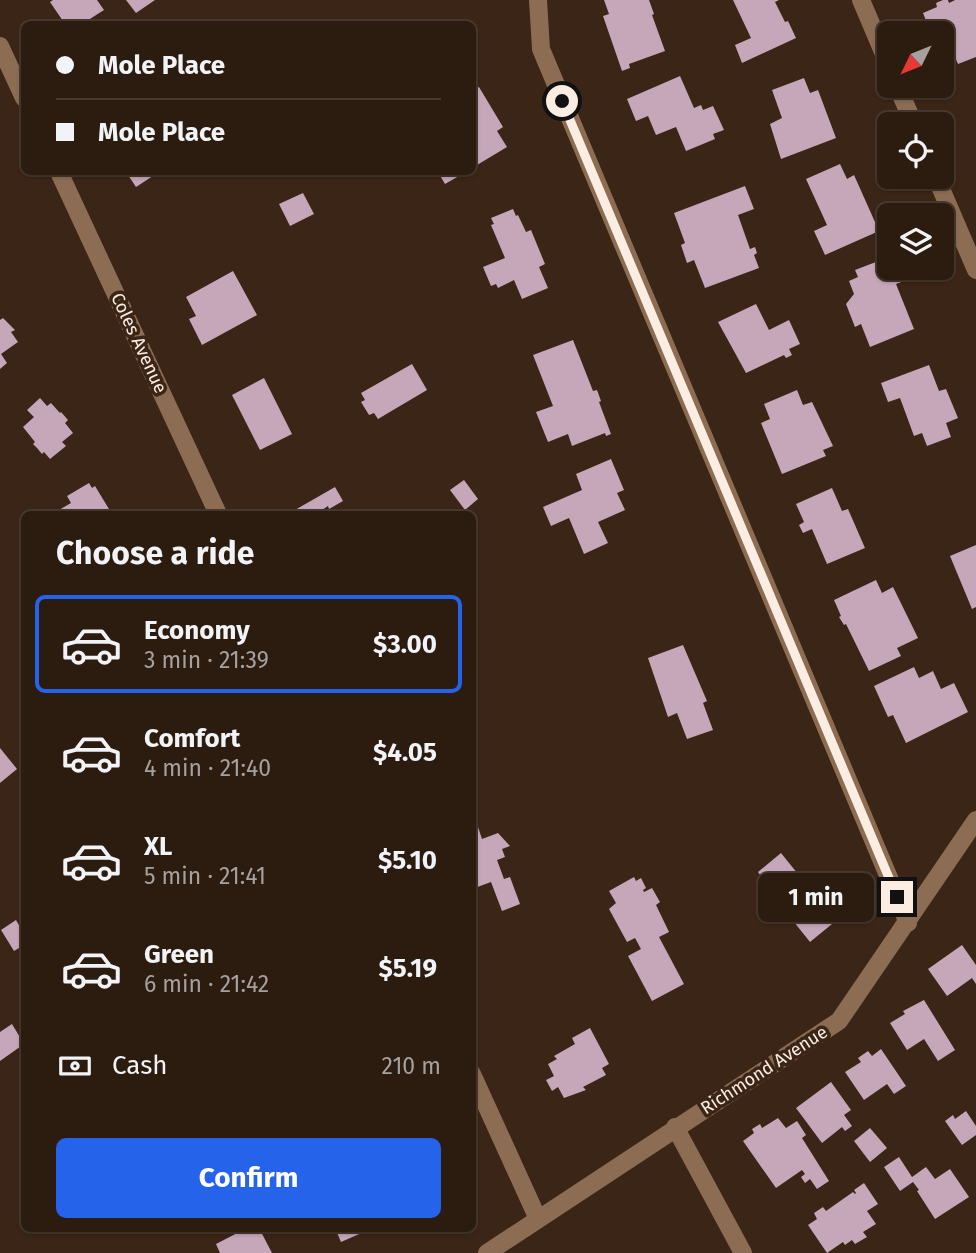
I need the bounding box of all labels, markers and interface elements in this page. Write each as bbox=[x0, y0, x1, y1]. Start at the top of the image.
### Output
north arrow bbox=[877, 21, 954, 98]
map controls bbox=[877, 21, 954, 280]
text: Mole Place bbox=[98, 50, 225, 81]
route start bbox=[546, 85, 578, 117]
button: locate bbox=[877, 112, 954, 189]
text: Mole Place bbox=[98, 117, 225, 148]
button: layers bbox=[877, 203, 954, 280]
street label: Coles Avenue bbox=[106, 289, 172, 397]
text: Choose a ride bbox=[56, 534, 254, 572]
icon: car bbox=[60, 613, 123, 676]
text: Economy bbox=[144, 615, 250, 646]
text: $3.00 bbox=[373, 629, 437, 660]
text: 3 min · 21:39 bbox=[144, 646, 269, 674]
icon: car bbox=[60, 721, 123, 784]
text: Comfort bbox=[144, 723, 240, 754]
text: $4.05 bbox=[373, 737, 437, 768]
text: 4 min · 21:40 bbox=[144, 754, 271, 782]
icon: car bbox=[60, 829, 123, 892]
text: XL bbox=[144, 831, 172, 862]
text: $5.10 bbox=[378, 845, 437, 876]
text: 5 min · 21:41 bbox=[144, 862, 266, 890]
callout: 1 min bbox=[757, 872, 872, 922]
route end bbox=[881, 881, 913, 913]
text: 1 min bbox=[788, 883, 844, 911]
icon: car bbox=[60, 937, 123, 1000]
text: Green bbox=[144, 939, 214, 970]
text: $5.19 bbox=[379, 953, 437, 984]
text: 6 min · 21:42 bbox=[144, 970, 269, 998]
street label: Richmond Avenue bbox=[696, 1021, 832, 1119]
icon: cash bbox=[56, 1047, 94, 1085]
text: Cash bbox=[112, 1050, 168, 1081]
text: 210 m bbox=[382, 1052, 441, 1080]
button: Confirm bbox=[56, 1138, 441, 1218]

